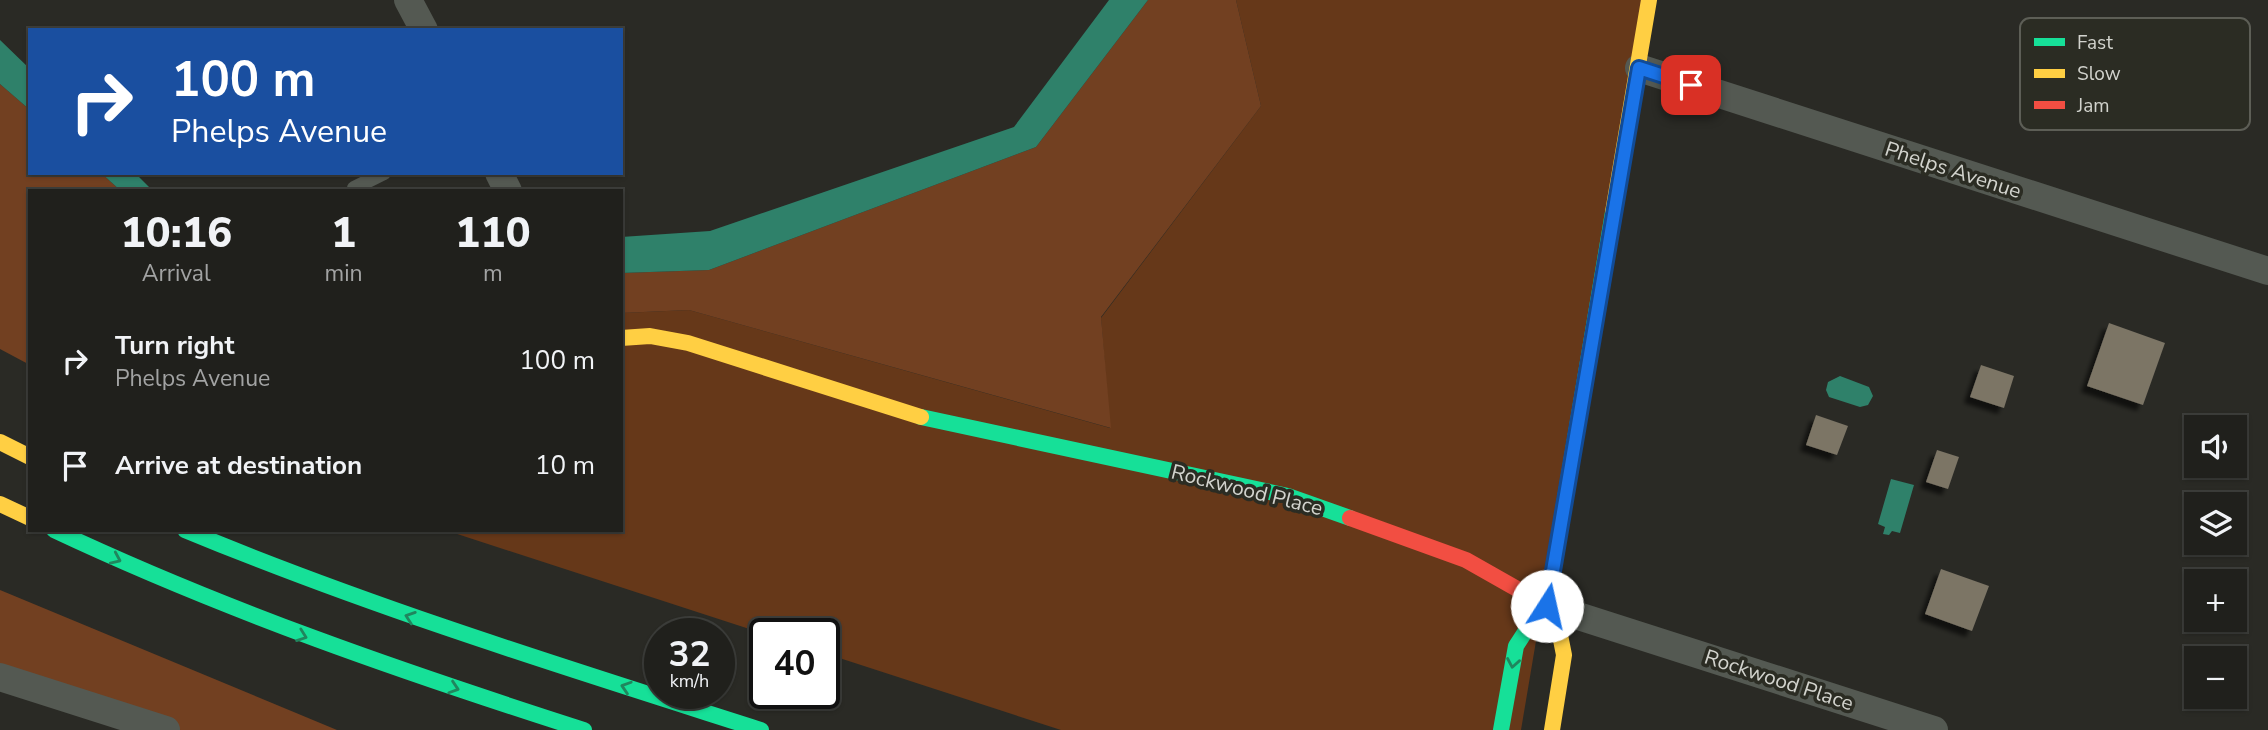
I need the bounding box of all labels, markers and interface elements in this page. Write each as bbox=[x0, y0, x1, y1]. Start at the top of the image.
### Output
legend bbox=[2020, 18, 2250, 130]
text: Fast bbox=[2077, 30, 2113, 56]
text: 100 m bbox=[171, 46, 315, 113]
pin bbox=[1661, 55, 1721, 115]
icon: right bbox=[56, 56, 147, 147]
text: Slow bbox=[2077, 61, 2121, 87]
icon: arrive bbox=[1672, 66, 1710, 104]
text: Jam bbox=[2076, 93, 2110, 119]
text: Phelps Avenue bbox=[171, 110, 387, 153]
street label: Phelps Avenue bbox=[1881, 135, 2025, 205]
text: 10:16 bbox=[120, 205, 232, 262]
text: 1 bbox=[331, 205, 356, 262]
text: 110 bbox=[455, 205, 531, 262]
text: Arrival bbox=[142, 258, 211, 289]
text: min bbox=[325, 258, 363, 289]
text: m bbox=[483, 258, 503, 289]
text: Turn right bbox=[115, 328, 234, 363]
icon: right bbox=[56, 342, 94, 380]
text: 100 m bbox=[519, 343, 595, 378]
text: Phelps Avenue bbox=[115, 363, 270, 394]
map controls bbox=[2184, 415, 2247, 709]
button: sound bbox=[2184, 415, 2247, 478]
icon: arrive bbox=[56, 447, 94, 485]
text: Arrive at destination bbox=[115, 448, 362, 483]
text: 10 m bbox=[535, 448, 595, 483]
street label: Rockwood Place bbox=[1168, 458, 1326, 522]
button: layers bbox=[2184, 492, 2247, 555]
one-way arrow bbox=[109, 551, 121, 565]
position arrow bbox=[1510, 569, 1584, 643]
button: + bbox=[2184, 569, 2247, 632]
one-way arrow bbox=[404, 611, 416, 625]
speed limit sign: 40 bbox=[749, 618, 840, 709]
one-way arrow bbox=[296, 627, 308, 641]
text: 32 bbox=[668, 631, 711, 678]
street label: Rockwood Place bbox=[1701, 643, 1857, 717]
button: − bbox=[2184, 646, 2247, 709]
one-way arrow bbox=[1506, 657, 1521, 669]
text: km/h bbox=[670, 669, 709, 693]
one-way arrow bbox=[447, 680, 459, 694]
one-way arrow bbox=[620, 681, 633, 695]

